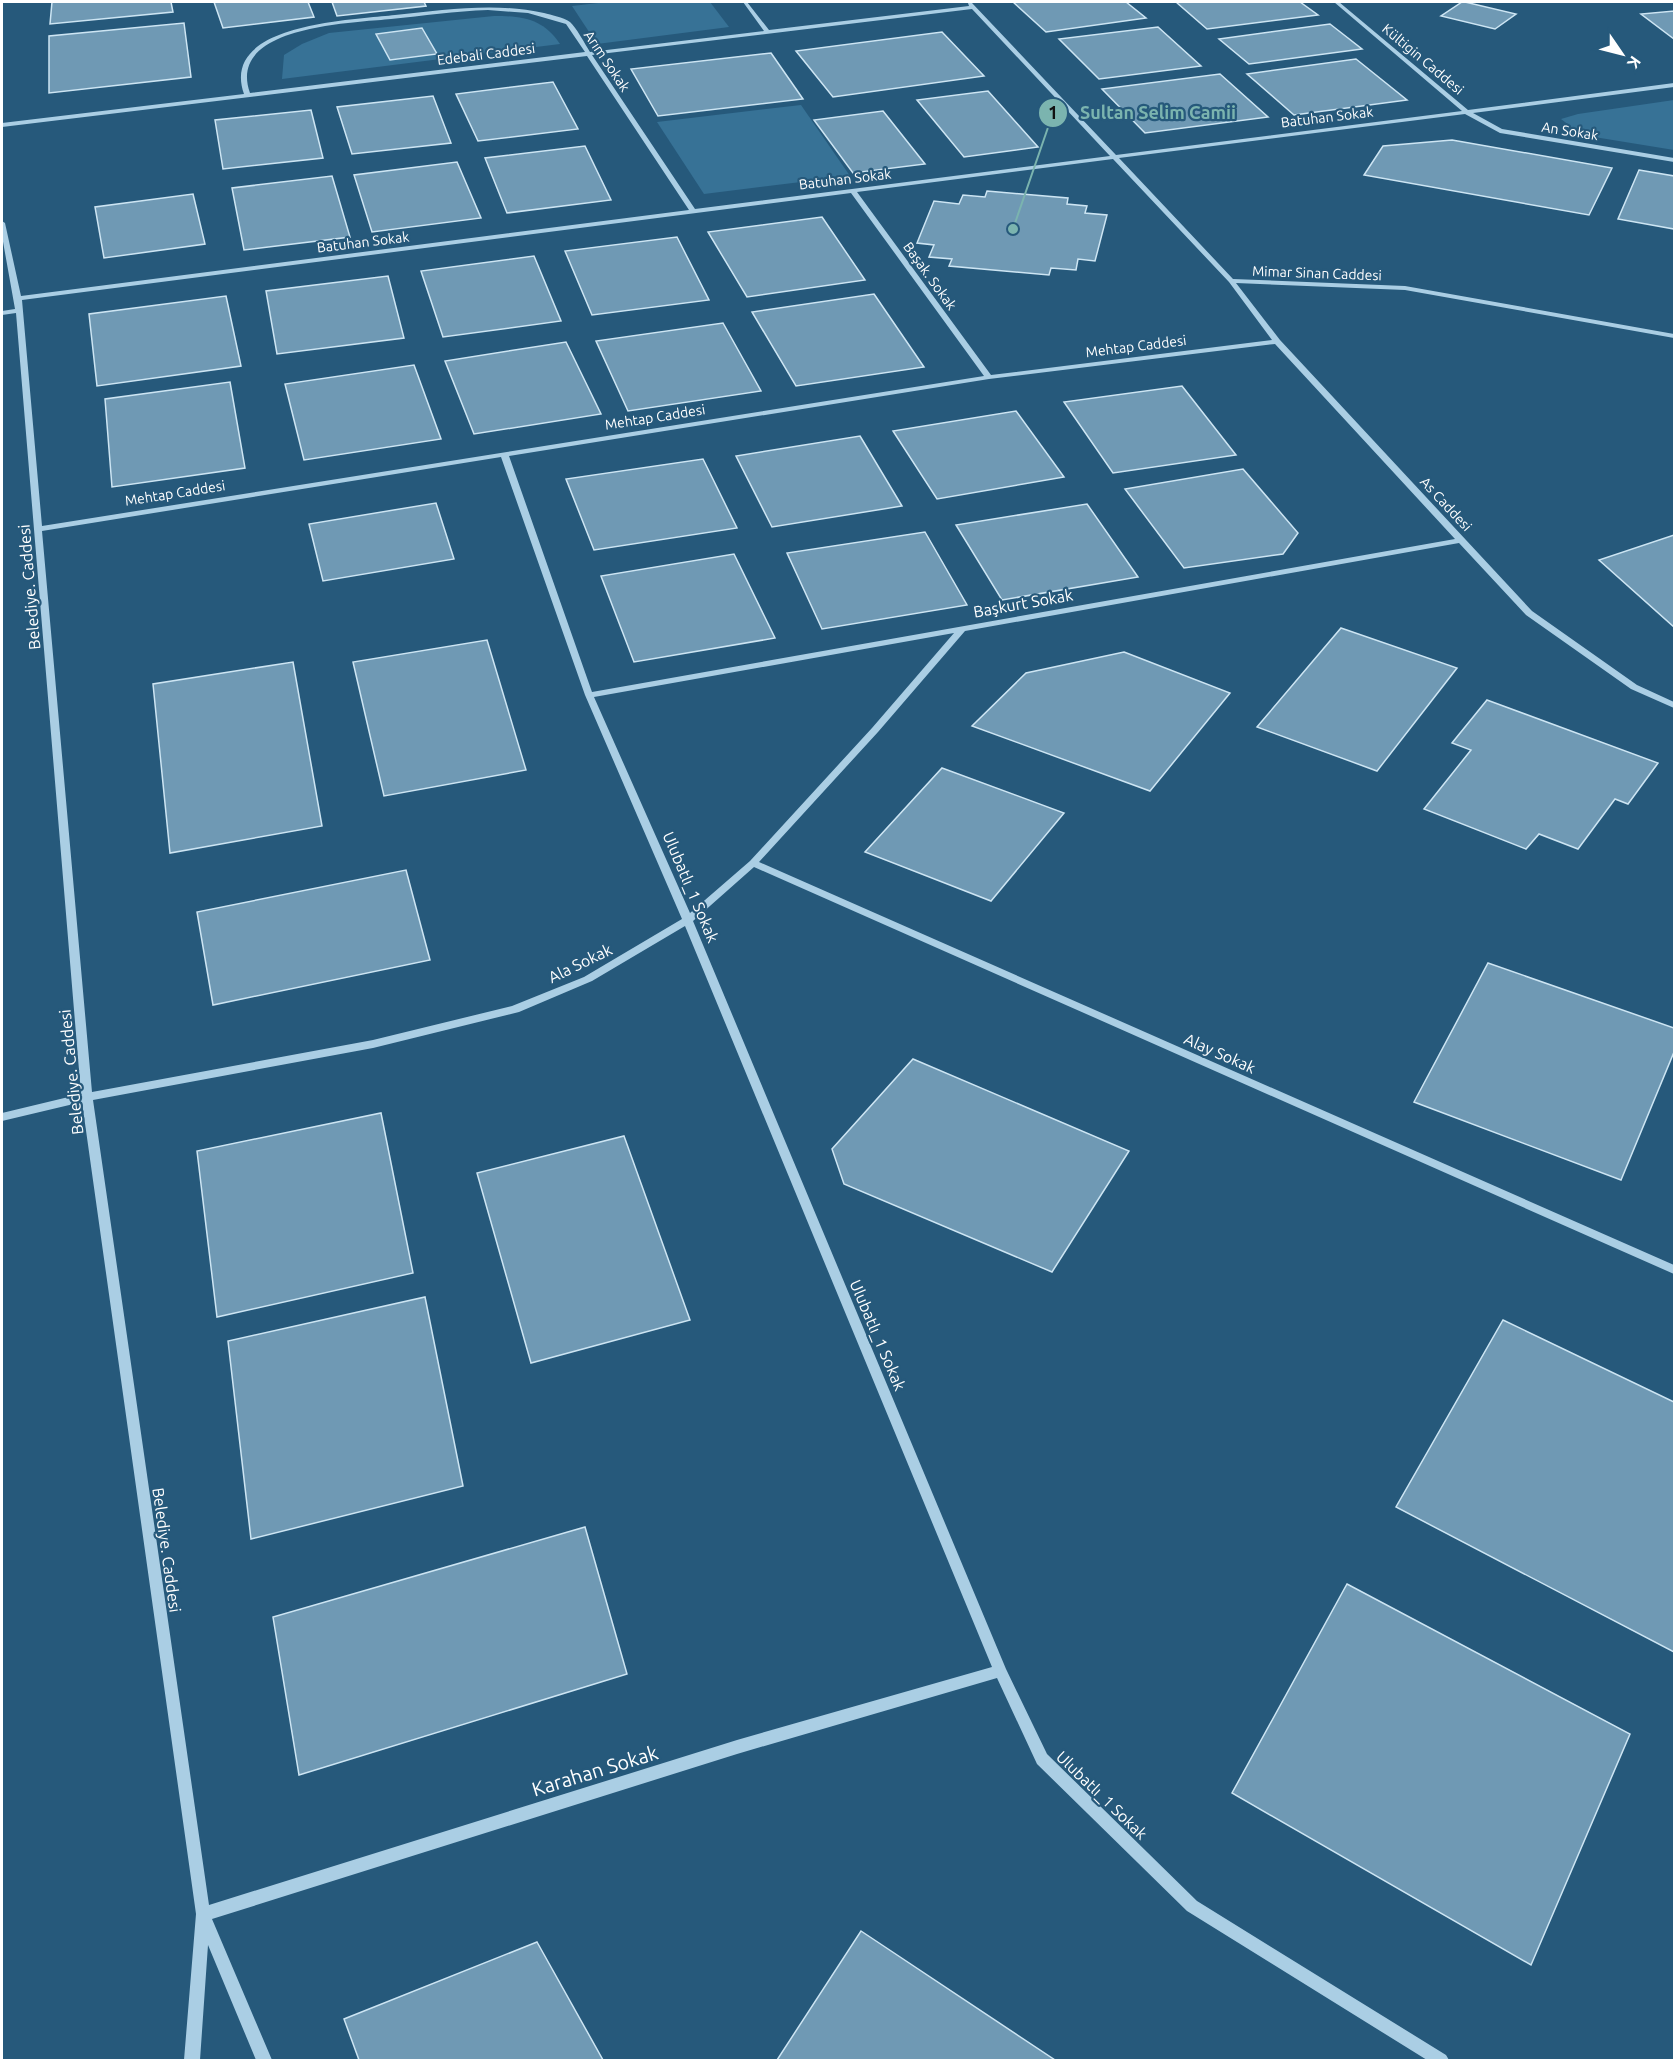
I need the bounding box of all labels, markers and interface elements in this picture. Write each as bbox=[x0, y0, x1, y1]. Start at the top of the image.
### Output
street label: Kültigin Caddesi bbox=[1379, 20, 1467, 98]
north arrow bbox=[1592, 24, 1652, 84]
street label: Arım Sokak bbox=[581, 28, 633, 94]
street label: Edebali Caddesi bbox=[436, 40, 536, 68]
text: K bbox=[1624, 53, 1645, 72]
callout: Sultan Selim Camii bbox=[1038, 95, 1248, 131]
text: 1 bbox=[1048, 102, 1058, 122]
text: Sultan Selim Camii bbox=[1080, 102, 1236, 122]
street label: Batuhan Sokak bbox=[1280, 103, 1374, 131]
street label: An Sokak bbox=[1541, 119, 1599, 143]
street label: Batuhan Sokak bbox=[798, 165, 892, 193]
street label: Batuhan Sokak bbox=[316, 228, 410, 256]
street label: Başak. Sokak bbox=[900, 239, 960, 313]
street label: Mimar Sinan Caddesi bbox=[1252, 263, 1382, 283]
street label: Mehtap Caddesi bbox=[1085, 332, 1187, 360]
street label: Mehtap Caddesi bbox=[604, 401, 706, 433]
street label: As Caddesi bbox=[1417, 474, 1475, 534]
street label: Mehtap Caddesi bbox=[124, 477, 226, 509]
street label: Belediye. Caddesi bbox=[15, 524, 43, 650]
street label: Başkurt Sokak bbox=[972, 585, 1074, 621]
street label: Ulubatlı_1 Sokak bbox=[659, 829, 723, 946]
street label: Ala Sokak bbox=[545, 940, 615, 986]
street label: Belediye. Caddesi bbox=[55, 1009, 87, 1135]
street label: Alay Sokak bbox=[1181, 1029, 1259, 1077]
street label: Ulubatlı_1 Sokak bbox=[846, 1277, 910, 1394]
street label: Belediye. Caddesi bbox=[149, 1486, 185, 1614]
street label: Karahan Sokak bbox=[529, 1740, 661, 1801]
street label: Ulubatlı_1 Sokak bbox=[1052, 1747, 1151, 1843]

